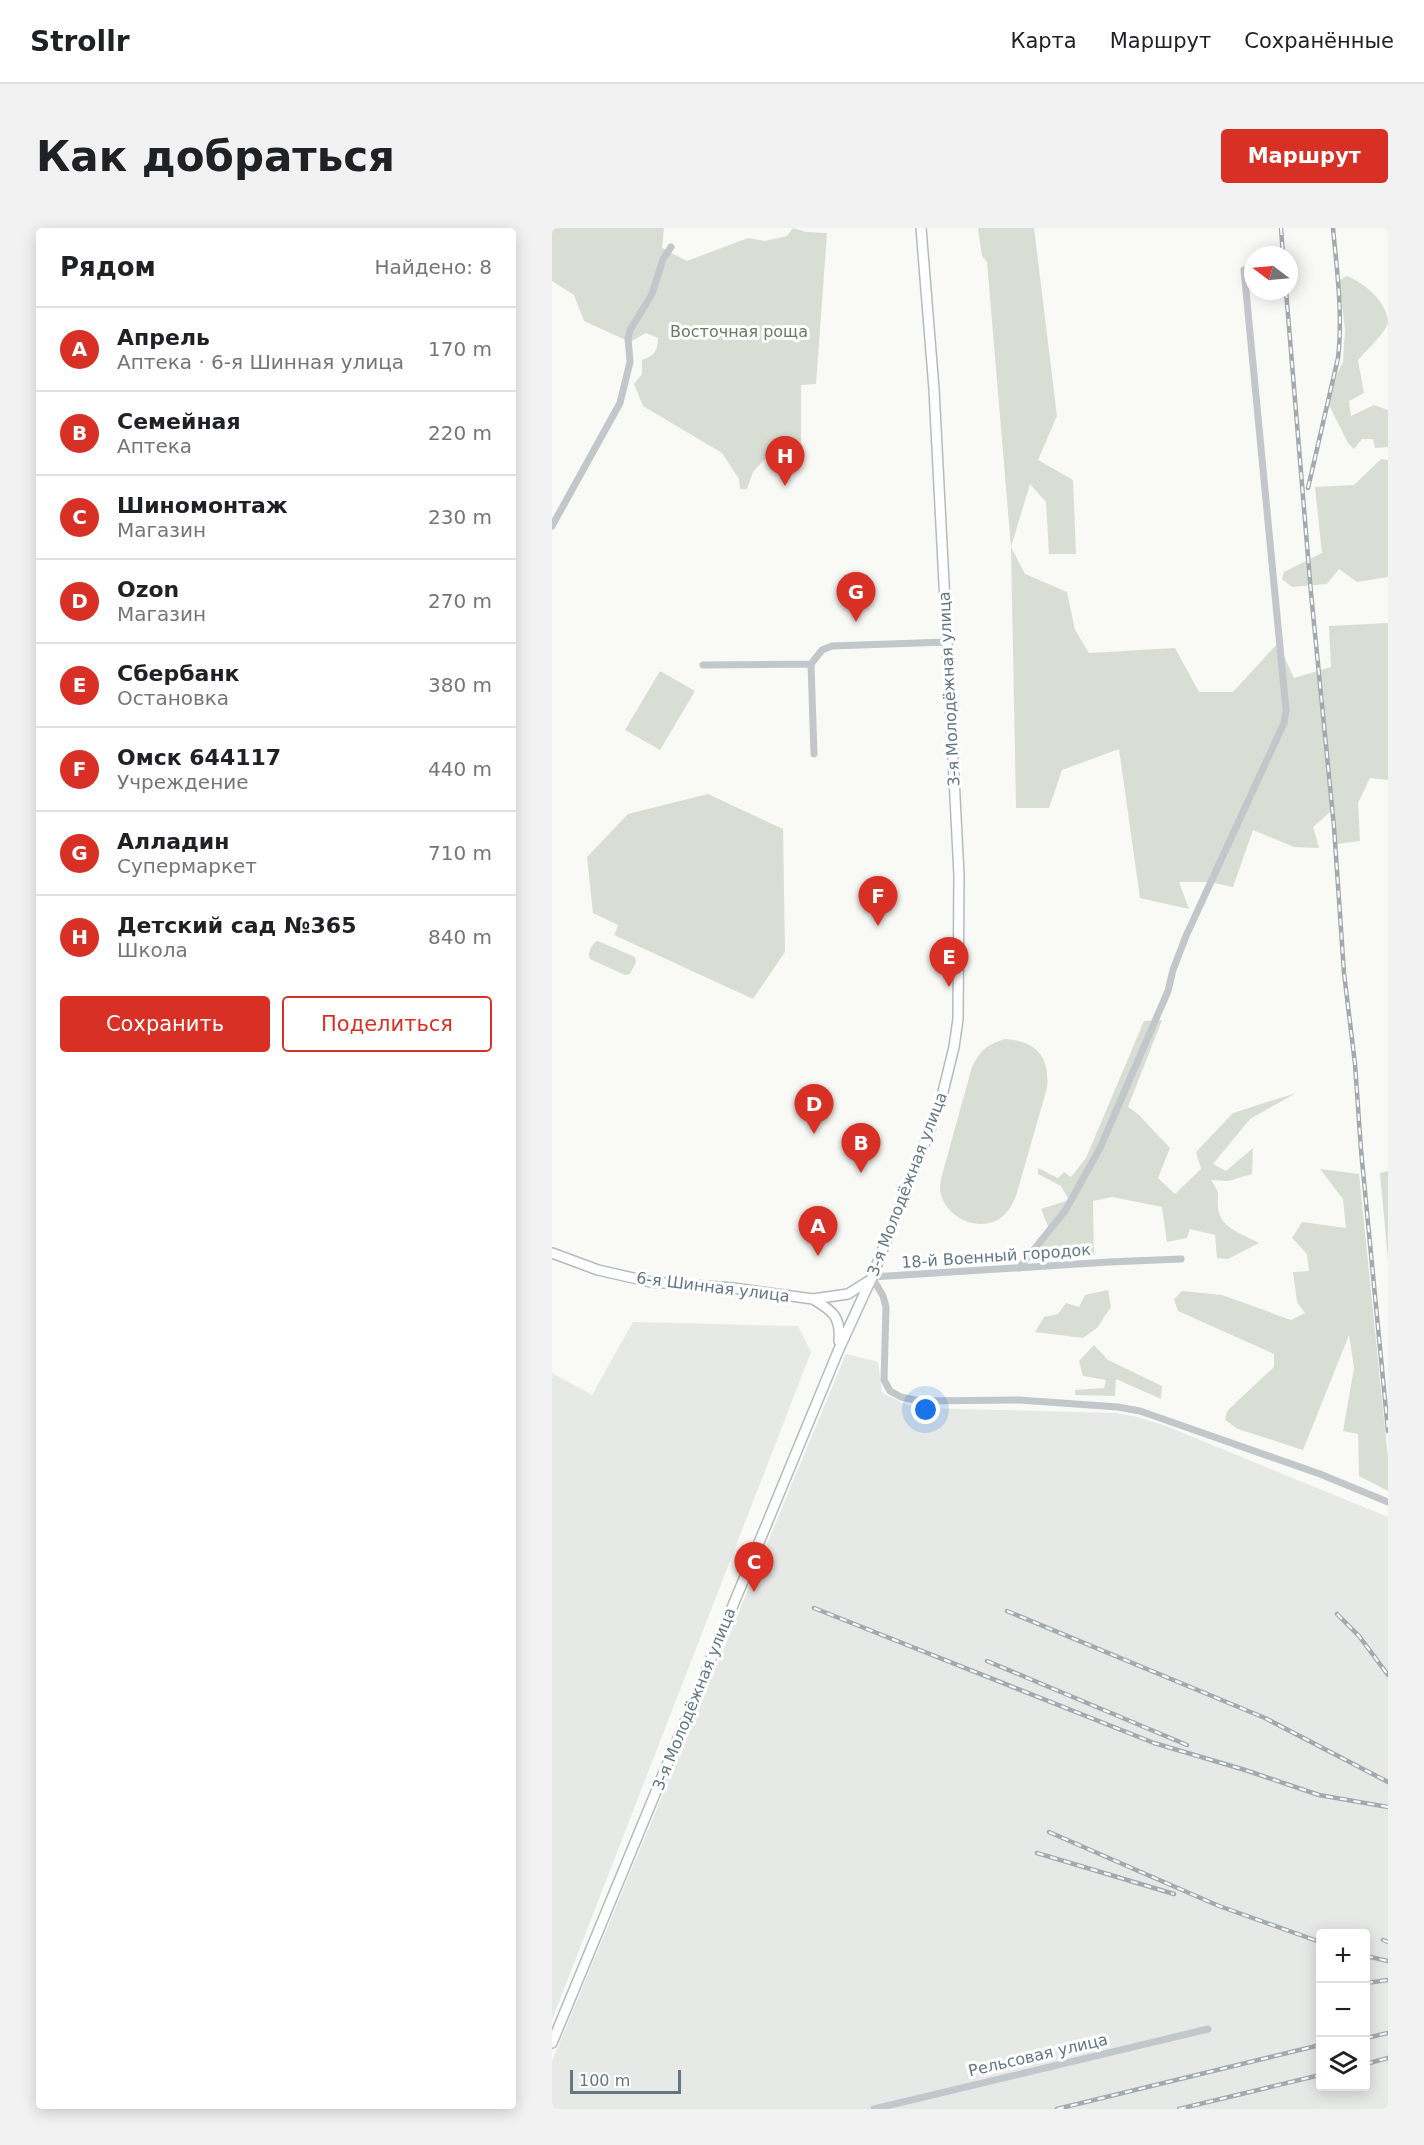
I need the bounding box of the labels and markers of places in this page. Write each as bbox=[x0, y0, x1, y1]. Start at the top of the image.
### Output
pin: H bbox=[766, 436, 804, 486]
pin: G bbox=[836, 572, 876, 622]
pin: F bbox=[858, 876, 898, 926]
pin: E bbox=[930, 938, 968, 987]
pin: D bbox=[794, 1084, 834, 1134]
pin: B bbox=[842, 1124, 880, 1173]
pin: A bbox=[798, 1206, 838, 1256]
pin: C bbox=[734, 1542, 774, 1592]

